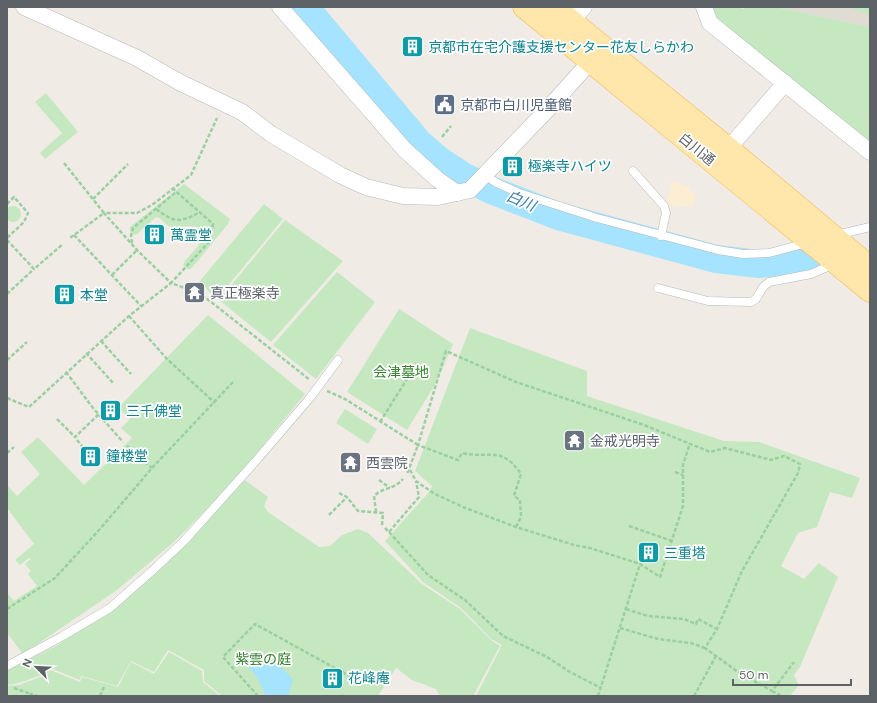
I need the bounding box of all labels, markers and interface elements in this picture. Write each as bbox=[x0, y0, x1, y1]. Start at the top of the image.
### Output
building icon: 京都市在宅介護支援センター花友しらかわ bbox=[400, 34, 426, 60]
place label: 京都市在宅介護支援センター花友しらかわ bbox=[428, 38, 694, 56]
public building icon: 京都市白川児童館 bbox=[432, 92, 458, 118]
place label: 京都市白川児童館 bbox=[460, 96, 572, 114]
street label: 白川通 bbox=[675, 129, 719, 169]
building icon: 極楽寺ハイツ bbox=[499, 153, 525, 179]
place label: 極楽寺ハイツ bbox=[528, 157, 612, 175]
water label: 白川 bbox=[503, 186, 541, 217]
building icon: 萬霊堂 bbox=[142, 222, 168, 248]
place label: 萬霊堂 bbox=[170, 226, 212, 244]
temple icon: 真正極楽寺 bbox=[182, 280, 208, 306]
building icon: 本堂 bbox=[52, 282, 78, 308]
place label: 真正極楽寺 bbox=[210, 284, 280, 302]
place label: 本堂 bbox=[80, 286, 108, 304]
park label: 会津墓地 bbox=[373, 363, 429, 381]
building icon: 三千佛堂 bbox=[98, 398, 124, 424]
place label: 三千佛堂 bbox=[126, 402, 182, 420]
temple icon: 金戒光明寺 bbox=[561, 428, 587, 454]
place label: 金戒光明寺 bbox=[590, 432, 660, 450]
building icon: 鐘楼堂 bbox=[77, 443, 103, 469]
place label: 鐘楼堂 bbox=[106, 447, 148, 465]
temple icon: 西雲院 bbox=[338, 450, 364, 476]
place label: 西雲院 bbox=[366, 454, 408, 472]
building icon: 三重塔 bbox=[636, 540, 662, 566]
place label: 三重塔 bbox=[664, 544, 706, 562]
north arrow bbox=[16, 647, 56, 687]
park label: 紫雲の庭 bbox=[235, 650, 291, 668]
text: N bbox=[19, 656, 35, 669]
scale bar bbox=[733, 661, 851, 687]
building icon: 花峰庵 bbox=[320, 665, 346, 691]
text: 50 m bbox=[739, 667, 768, 683]
place label: 花峰庵 bbox=[348, 669, 390, 687]

